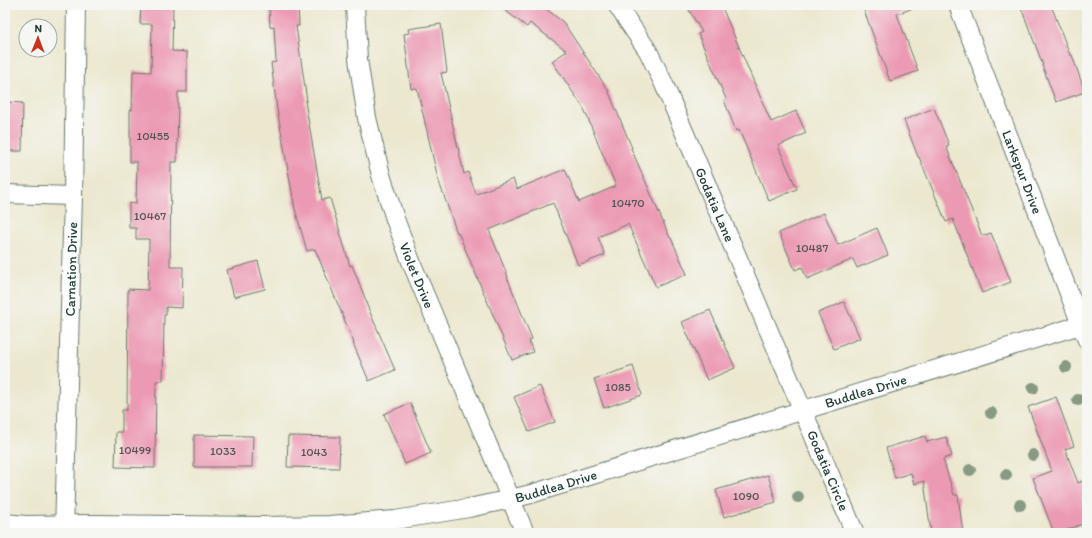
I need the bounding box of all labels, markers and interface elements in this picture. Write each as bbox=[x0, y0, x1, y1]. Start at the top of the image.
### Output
north arrow bbox=[18, 18, 58, 58]
text: N bbox=[34, 22, 42, 35]
street label: Larkspur Drive bbox=[998, 128, 1046, 217]
house number: 10455 bbox=[137, 129, 169, 143]
street label: Godatia Lane bbox=[691, 165, 738, 245]
house number: 10470 bbox=[611, 196, 645, 210]
house number: 10467 bbox=[134, 209, 166, 223]
street label: Carnation Drive bbox=[62, 221, 81, 317]
street label: Violet Drive bbox=[396, 240, 438, 311]
house number: 10487 bbox=[796, 241, 828, 255]
street label: Buddlea Drive bbox=[823, 371, 909, 412]
house number: 1085 bbox=[605, 380, 631, 394]
street label: Godatia Circle bbox=[803, 428, 853, 514]
house number: 10499 bbox=[119, 443, 151, 457]
house number: 1033 bbox=[210, 444, 236, 458]
house number: 1043 bbox=[301, 445, 328, 459]
street label: Buddlea Drive bbox=[513, 466, 599, 507]
house number: 1090 bbox=[733, 489, 759, 503]

